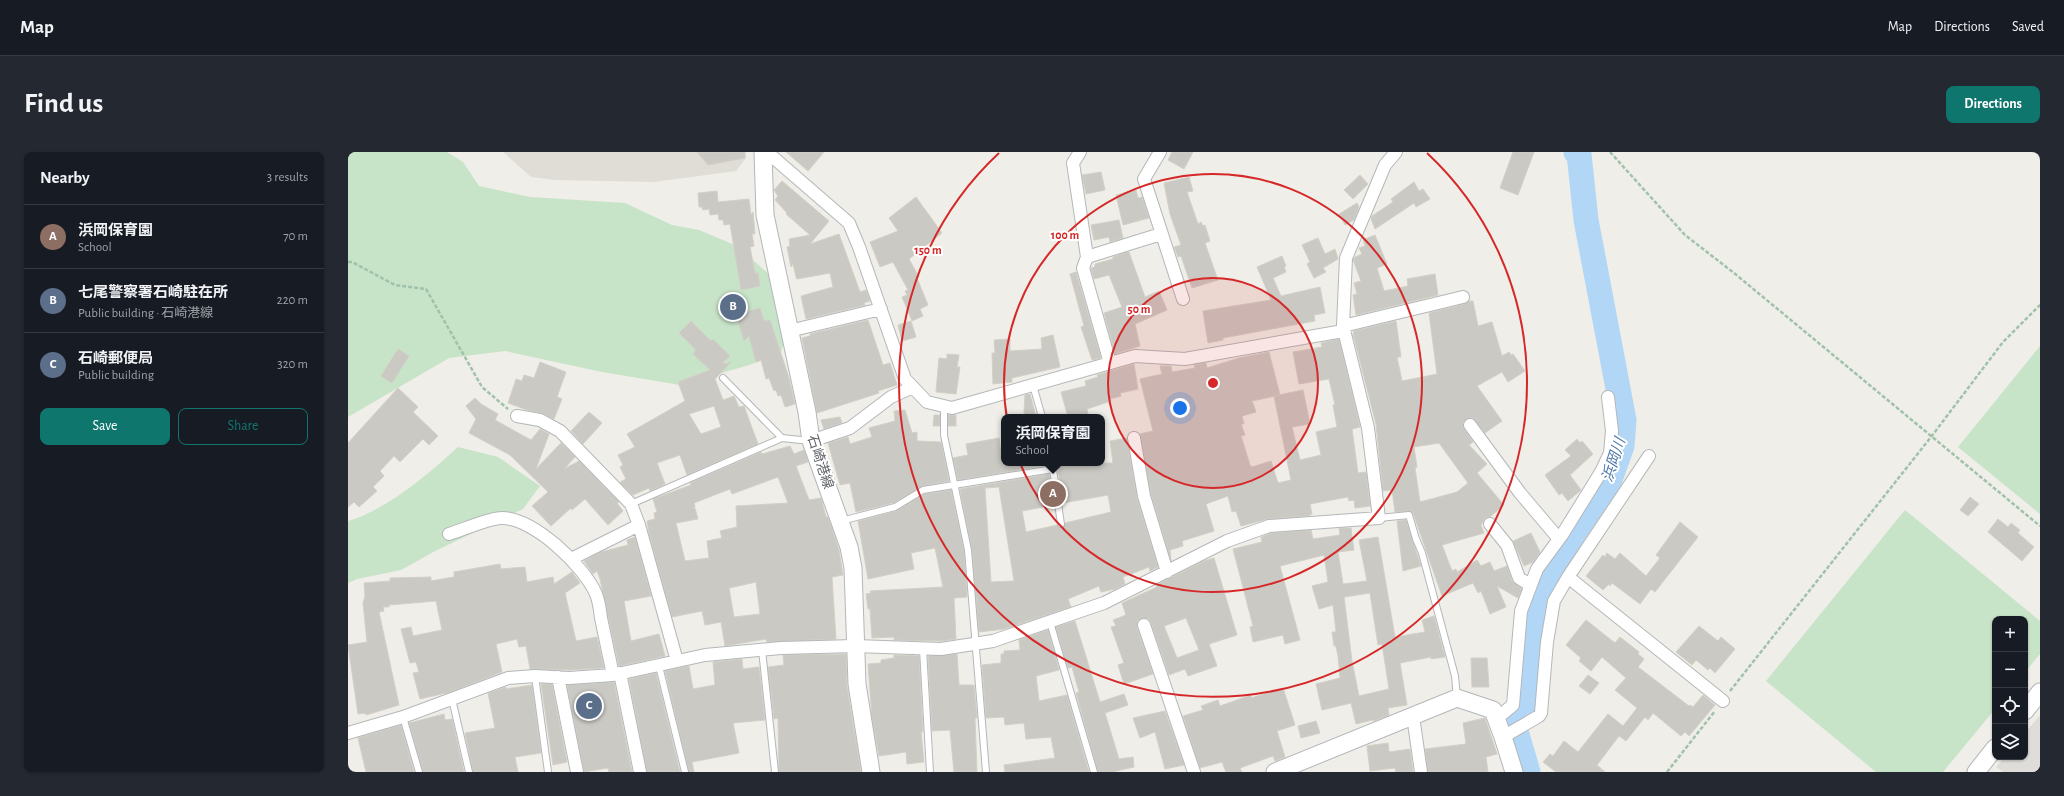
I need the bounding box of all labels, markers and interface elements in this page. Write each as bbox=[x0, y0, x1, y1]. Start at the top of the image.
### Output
text: Map bbox=[20, 18, 54, 37]
text: Map bbox=[1888, 20, 1912, 34]
text: Directions bbox=[1934, 20, 1990, 34]
text: Saved bbox=[2012, 20, 2044, 34]
button: Directions bbox=[1946, 86, 2040, 123]
text: Find us bbox=[24, 90, 103, 118]
text: Nearby bbox=[40, 169, 90, 186]
text: 3 results bbox=[267, 171, 308, 184]
text: 浜岡保育園 bbox=[78, 223, 153, 238]
text: 100 m bbox=[1051, 229, 1079, 241]
text: A bbox=[49, 230, 57, 243]
text: 70 m bbox=[283, 230, 308, 243]
text: School bbox=[78, 241, 112, 254]
text: 150 m bbox=[914, 244, 942, 256]
text: 七尾警察署石崎駐在所 bbox=[78, 285, 228, 300]
pin: B bbox=[720, 292, 746, 322]
text: B bbox=[49, 294, 57, 307]
text: 220 m bbox=[277, 294, 308, 307]
text: 50 m bbox=[1128, 303, 1151, 315]
text: Public building · 石崎港線 bbox=[78, 307, 213, 320]
text: 石崎郵便局 bbox=[78, 351, 153, 366]
text: C bbox=[50, 358, 56, 371]
text: 320 m bbox=[277, 358, 308, 371]
text: Public building bbox=[78, 369, 154, 382]
centre of rings bbox=[1206, 376, 1220, 390]
your location bbox=[1170, 398, 1190, 418]
button: Save bbox=[40, 408, 170, 445]
button: Share bbox=[178, 408, 308, 445]
popup bbox=[1001, 414, 1105, 466]
text: 浜岡保育園 bbox=[1015, 426, 1091, 441]
street label: 石崎港線 bbox=[805, 433, 836, 491]
water label: 浜岡川 bbox=[1599, 434, 1629, 484]
text: School bbox=[1015, 444, 1049, 457]
pin: A bbox=[1040, 479, 1066, 509]
map controls bbox=[1992, 616, 2028, 760]
button: + bbox=[1992, 616, 2028, 652]
button: − bbox=[1992, 652, 2028, 688]
button: locate bbox=[1992, 688, 2028, 724]
pin: C bbox=[576, 691, 602, 721]
button: layers bbox=[1992, 724, 2028, 760]

